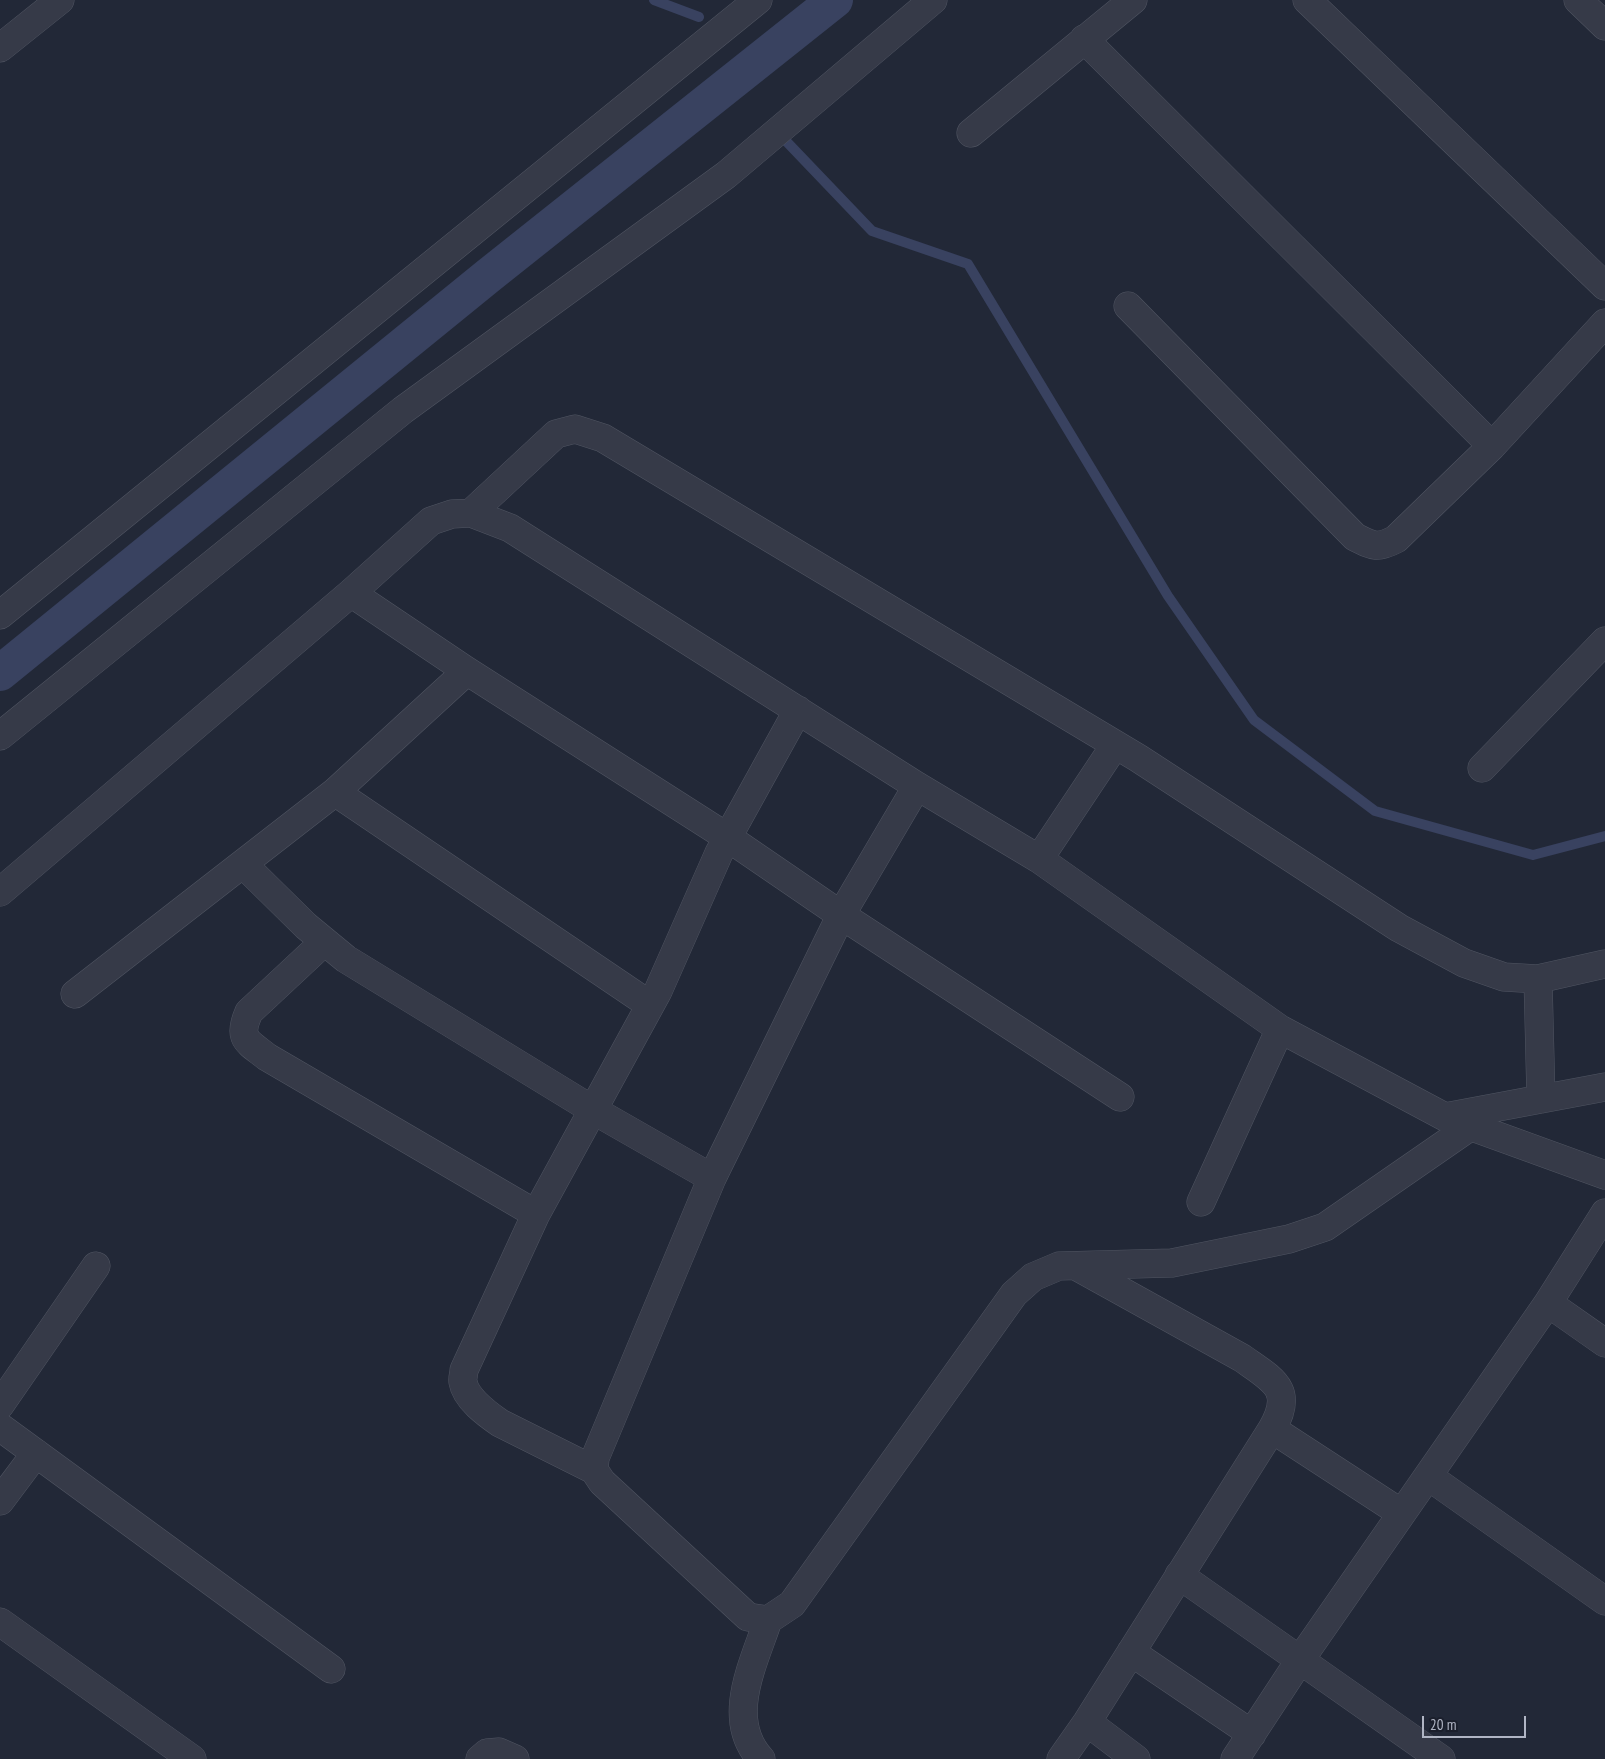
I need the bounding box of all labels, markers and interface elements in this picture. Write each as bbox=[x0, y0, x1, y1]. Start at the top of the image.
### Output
scale bar bbox=[1425, 1706, 1529, 1738]
text: 20 m bbox=[1430, 1715, 1456, 1734]

